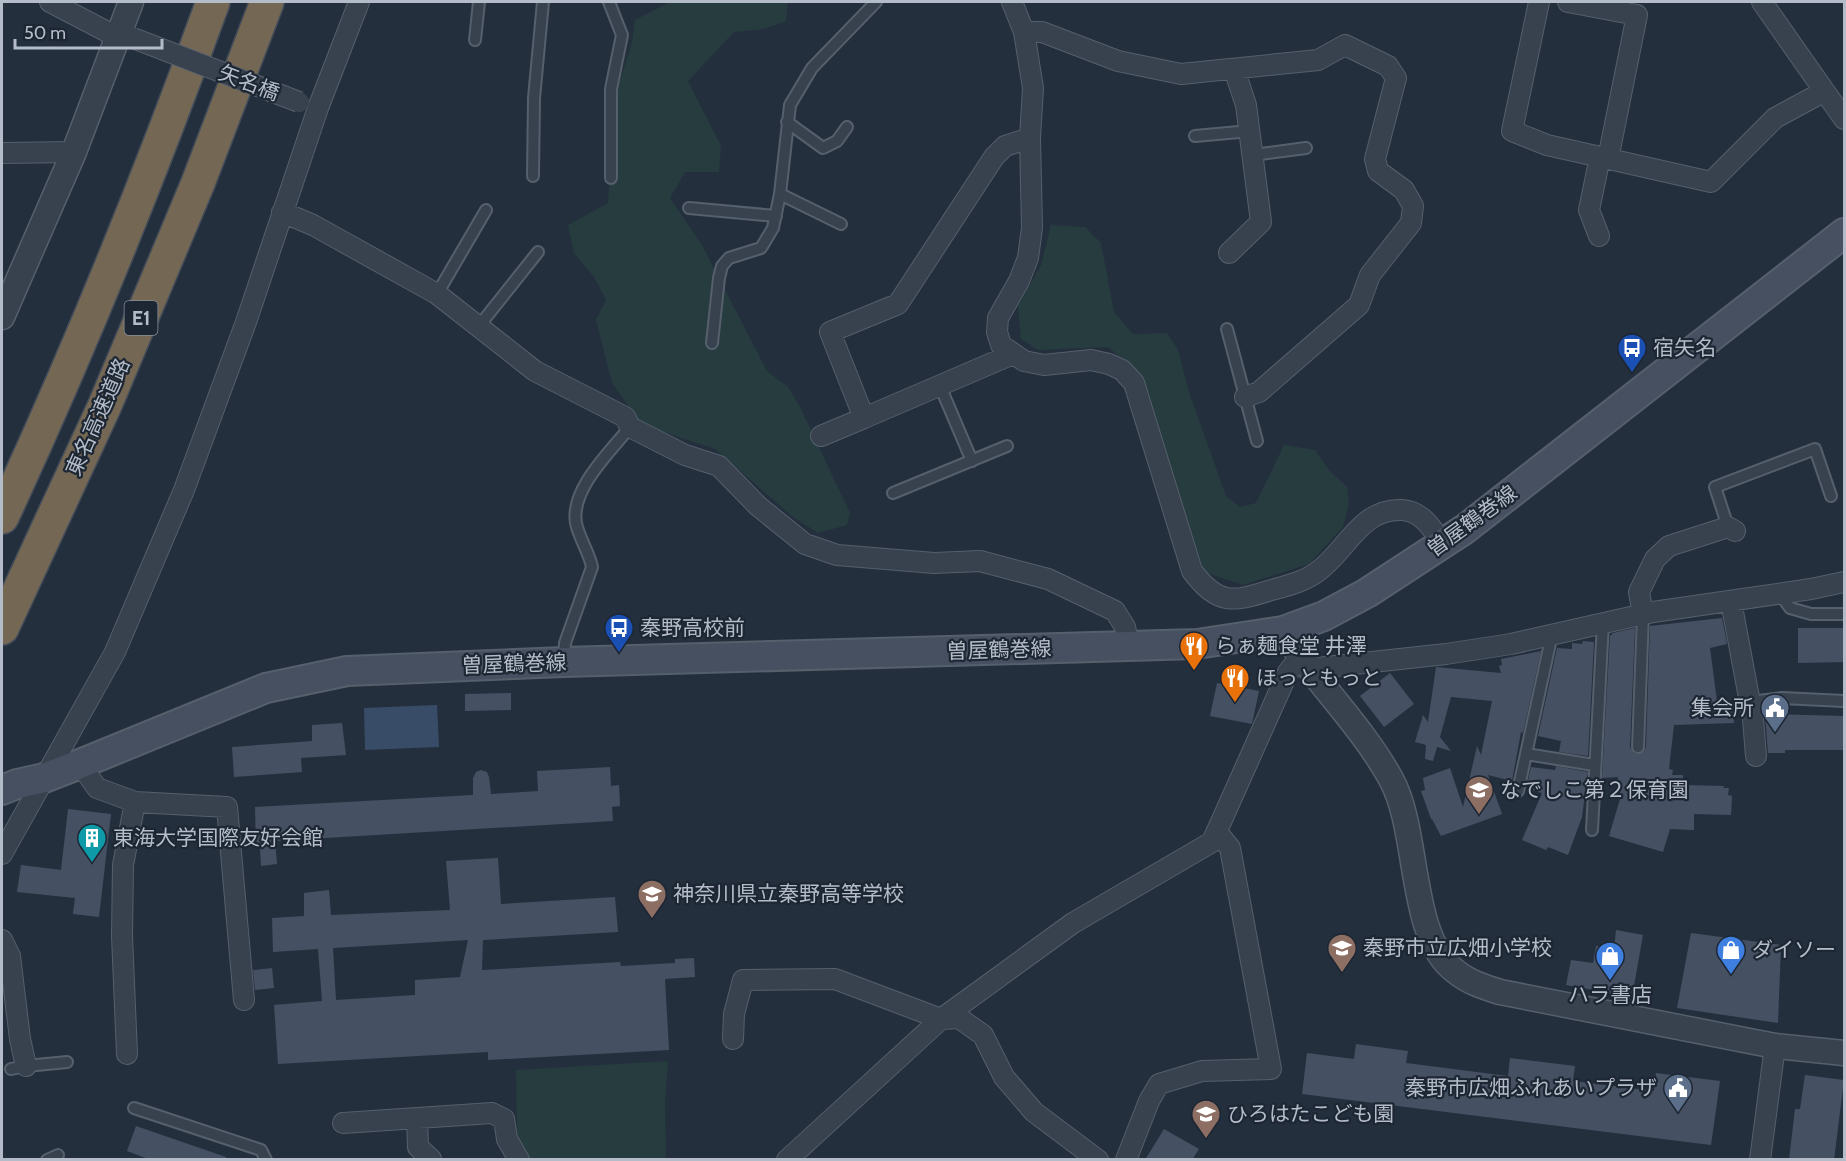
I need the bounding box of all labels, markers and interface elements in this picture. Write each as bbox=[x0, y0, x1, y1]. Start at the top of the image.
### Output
scale bar bbox=[15, 12, 162, 50]
text: 50 m bbox=[24, 22, 66, 44]
street label: 矢名橋 bbox=[215, 60, 283, 105]
road number: E1 bbox=[124, 301, 158, 335]
bus stop icon: 宿矢名 bbox=[1616, 332, 1648, 374]
place label: 宿矢名 bbox=[1653, 335, 1716, 360]
street label: 東名高速道路 bbox=[60, 354, 135, 479]
street label: 曽屋鶴巻線 bbox=[1422, 480, 1522, 562]
bus stop icon: 秦野高校前 bbox=[603, 612, 635, 654]
place label: 秦野高校前 bbox=[640, 615, 745, 640]
restaurant icon: らぁ麺食堂 井澤 bbox=[1178, 630, 1210, 672]
place label: らぁ麺食堂 井澤 bbox=[1215, 633, 1367, 658]
street label: 曽屋鶴巻線 bbox=[946, 635, 1052, 664]
street label: 曽屋鶴巻線 bbox=[461, 649, 567, 678]
restaurant icon: ほっともっと bbox=[1219, 662, 1251, 704]
place label: ほっともっと bbox=[1256, 665, 1382, 690]
public building icon: 集会所 bbox=[1759, 692, 1791, 734]
place label: 集会所 bbox=[1691, 695, 1754, 720]
school or university icon: なでしこ第２保育園 bbox=[1463, 774, 1495, 816]
place label: なでしこ第２保育園 bbox=[1500, 777, 1689, 802]
building icon: 東海大学国際友好会館 bbox=[76, 822, 108, 864]
place label: 東海大学国際友好会館 bbox=[113, 825, 323, 850]
school or university icon: 神奈川県立秦野高等学校 bbox=[636, 878, 668, 920]
place label: 神奈川県立秦野高等学校 bbox=[673, 881, 904, 906]
school or university icon: 秦野市立広畑小学校 bbox=[1326, 932, 1358, 974]
shop icon: ダイソー bbox=[1715, 934, 1747, 976]
place label: 秦野市立広畑小学校 bbox=[1363, 935, 1552, 960]
place label: ダイソー bbox=[1752, 937, 1836, 962]
shop icon: ハラ書店 bbox=[1594, 940, 1626, 982]
place label: ハラ書店 bbox=[1568, 982, 1652, 1007]
public building icon: 秦野市広畑ふれあいプラザ bbox=[1662, 1072, 1694, 1114]
place label: 秦野市広畑ふれあいプラザ bbox=[1405, 1075, 1657, 1100]
school or university icon: ひろはたこども園 bbox=[1190, 1098, 1222, 1140]
place label: ひろはたこども園 bbox=[1227, 1101, 1395, 1126]

